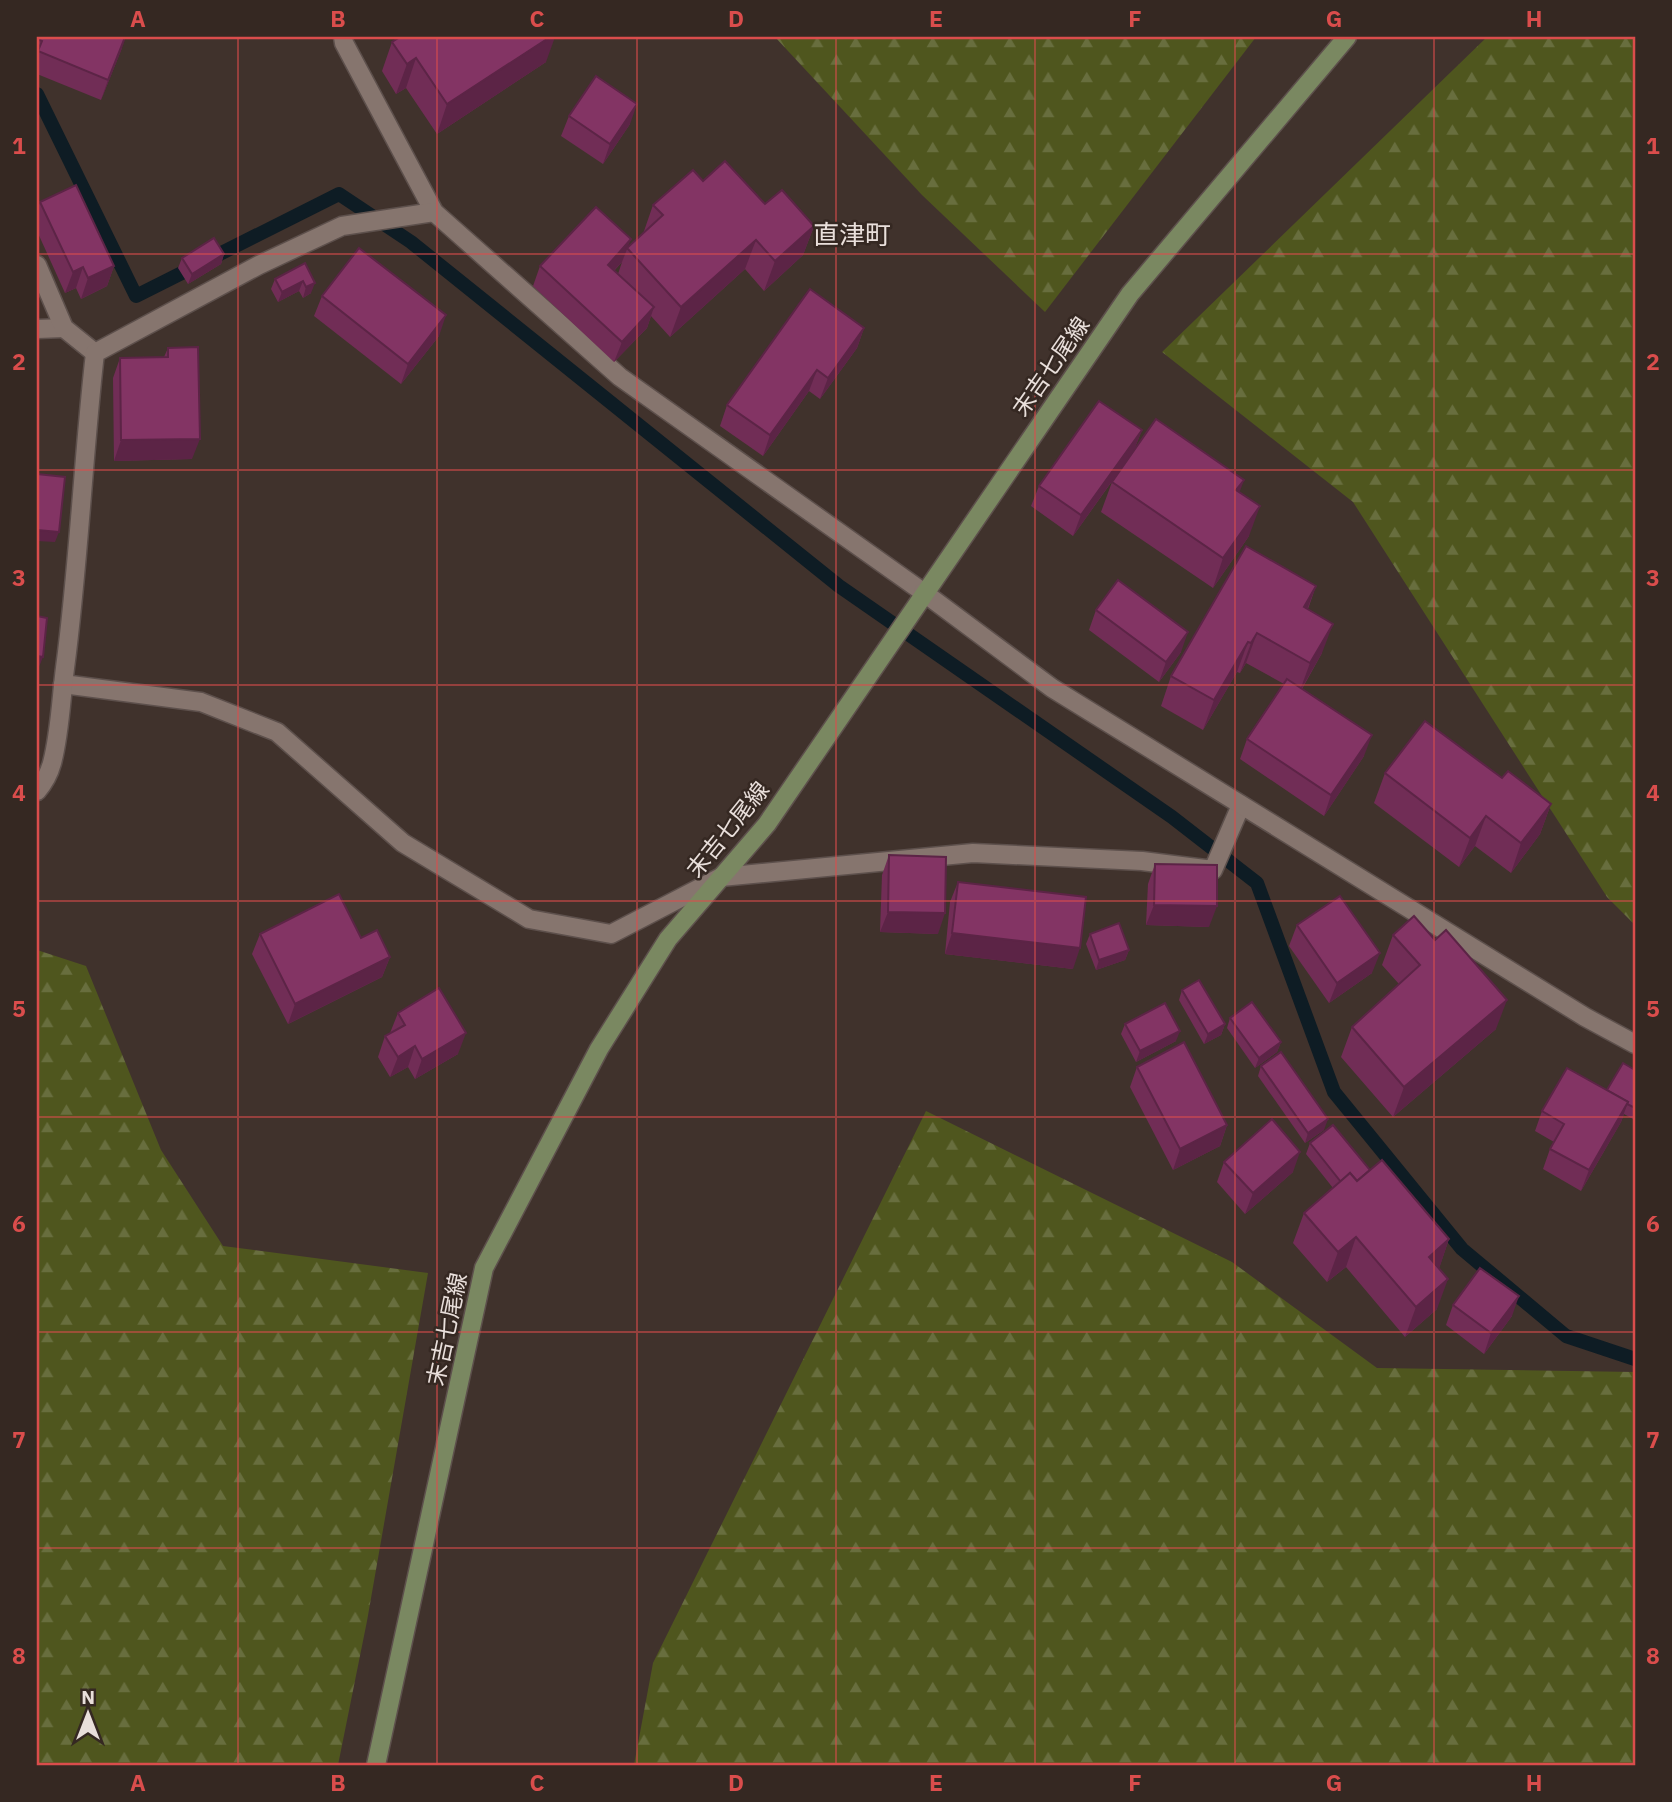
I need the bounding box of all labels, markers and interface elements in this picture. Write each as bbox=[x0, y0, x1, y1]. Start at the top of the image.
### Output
text: A bbox=[130, 3, 146, 33]
text: B bbox=[330, 3, 346, 33]
text: C bbox=[530, 3, 545, 33]
text: D bbox=[728, 3, 744, 33]
text: E bbox=[929, 3, 943, 33]
text: F bbox=[1128, 3, 1142, 33]
text: G bbox=[1326, 3, 1342, 33]
text: H bbox=[1526, 3, 1542, 33]
text: 1 bbox=[12, 130, 26, 160]
text: 1 bbox=[1646, 130, 1660, 160]
district label: 直津町 bbox=[813, 217, 891, 251]
street label: 末吉七尾線 bbox=[1005, 310, 1095, 422]
text: 2 bbox=[12, 346, 26, 376]
text: 2 bbox=[1646, 346, 1660, 376]
text: 3 bbox=[12, 562, 26, 592]
text: 3 bbox=[1646, 562, 1660, 592]
street label: 末吉七尾線 bbox=[679, 775, 775, 883]
text: 4 bbox=[12, 777, 26, 807]
text: 4 bbox=[1646, 777, 1660, 807]
text: 5 bbox=[12, 993, 26, 1023]
text: 5 bbox=[1646, 993, 1660, 1023]
text: 6 bbox=[12, 1208, 26, 1238]
text: 6 bbox=[1646, 1208, 1660, 1238]
street label: 末吉七尾線 bbox=[419, 1270, 473, 1388]
text: 7 bbox=[12, 1424, 26, 1454]
text: 7 bbox=[1646, 1424, 1660, 1454]
text: 8 bbox=[12, 1640, 26, 1670]
text: 8 bbox=[1646, 1640, 1660, 1670]
north arrow bbox=[52, 1680, 122, 1750]
text: N bbox=[81, 1685, 95, 1709]
text: A bbox=[130, 1767, 146, 1797]
text: B bbox=[330, 1767, 346, 1797]
text: C bbox=[530, 1767, 545, 1797]
text: D bbox=[728, 1767, 744, 1797]
text: E bbox=[929, 1767, 943, 1797]
text: F bbox=[1128, 1767, 1142, 1797]
text: G bbox=[1326, 1767, 1342, 1797]
text: H bbox=[1526, 1767, 1542, 1797]

